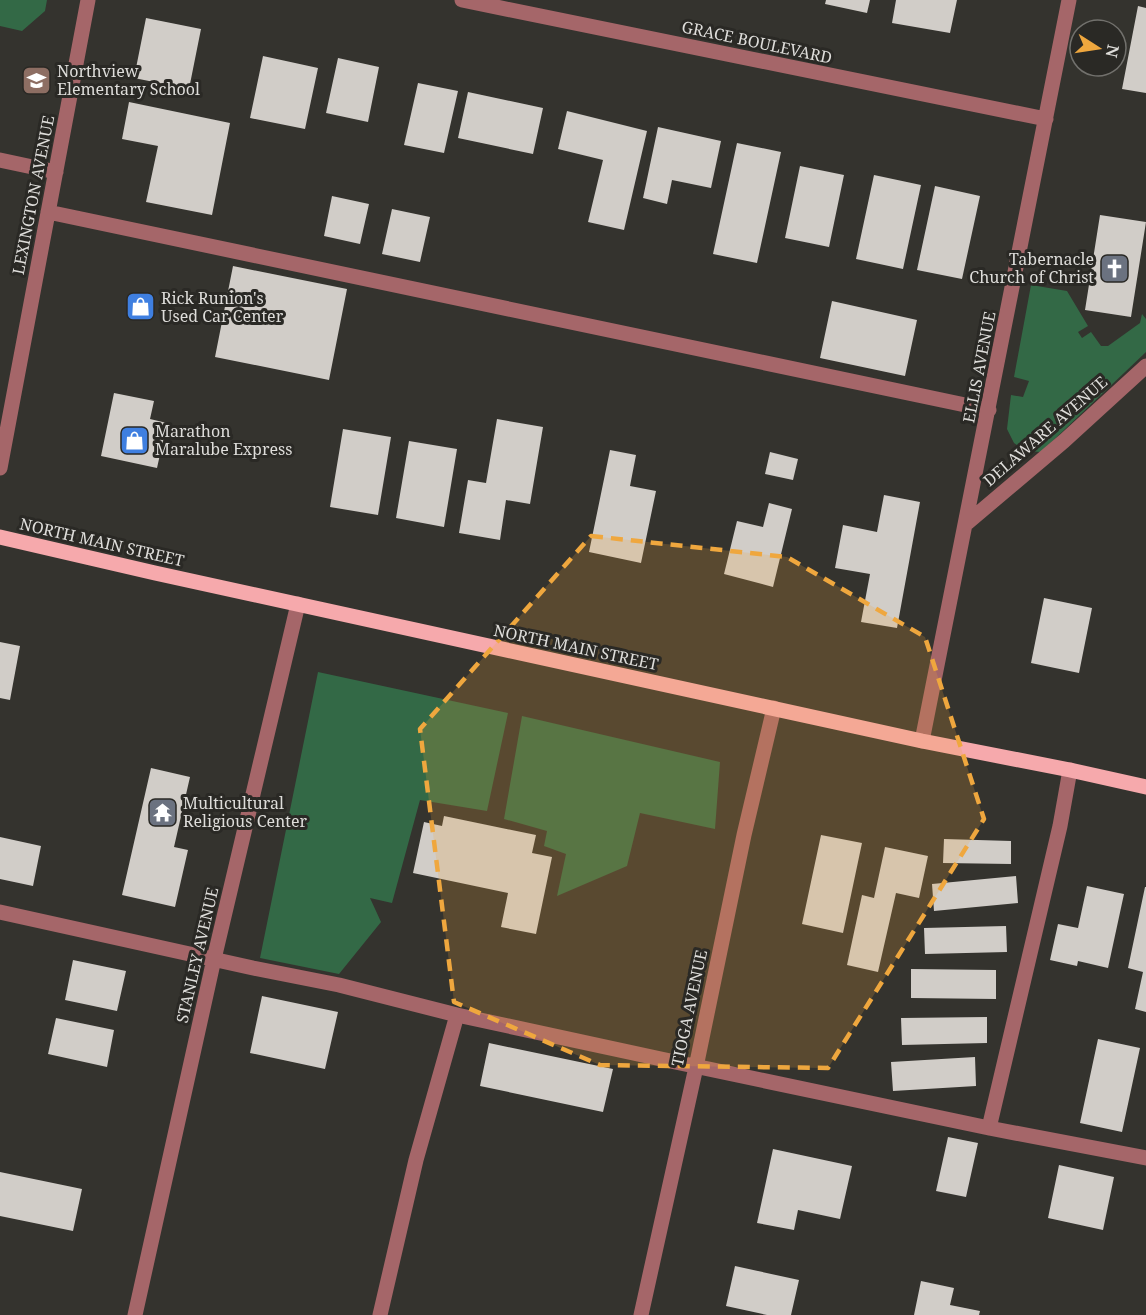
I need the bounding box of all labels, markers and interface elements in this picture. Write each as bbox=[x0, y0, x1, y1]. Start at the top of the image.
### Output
street label: GRACE BOULEVARD bbox=[680, 15, 834, 69]
north arrow bbox=[1068, 18, 1128, 78]
text: N bbox=[1101, 43, 1125, 60]
place label: Northview Elementary School bbox=[57, 60, 200, 100]
school or university icon: Northview Elementary School bbox=[20, 64, 52, 96]
street label: LEXINGTON AVENUE bbox=[7, 113, 59, 277]
place label: Tabernacle Church of Christ bbox=[969, 248, 1094, 288]
church icon: Tabernacle Church of Christ bbox=[1099, 252, 1131, 284]
place label: Rick Runion's Used Car Center bbox=[161, 287, 284, 327]
shop icon: Rick Runion's Used Car Center bbox=[124, 291, 156, 323]
street label: ELLIS AVENUE bbox=[957, 309, 1001, 425]
street label: DELAWARE AVENUE bbox=[978, 371, 1112, 491]
place label: Marathon Maralube Express bbox=[155, 420, 292, 460]
shop icon: Marathon Maralube Express bbox=[118, 424, 150, 456]
street label: NORTH MAIN STREET bbox=[18, 512, 186, 572]
street label: NORTH MAIN STREET bbox=[492, 619, 661, 675]
place label: Multicultural Religious Center bbox=[183, 792, 308, 832]
temple icon: Multicultural Religious Center bbox=[146, 796, 178, 828]
street label: STANLEY AVENUE bbox=[171, 885, 223, 1025]
street label: TIOGA AVENUE bbox=[666, 948, 712, 1068]

